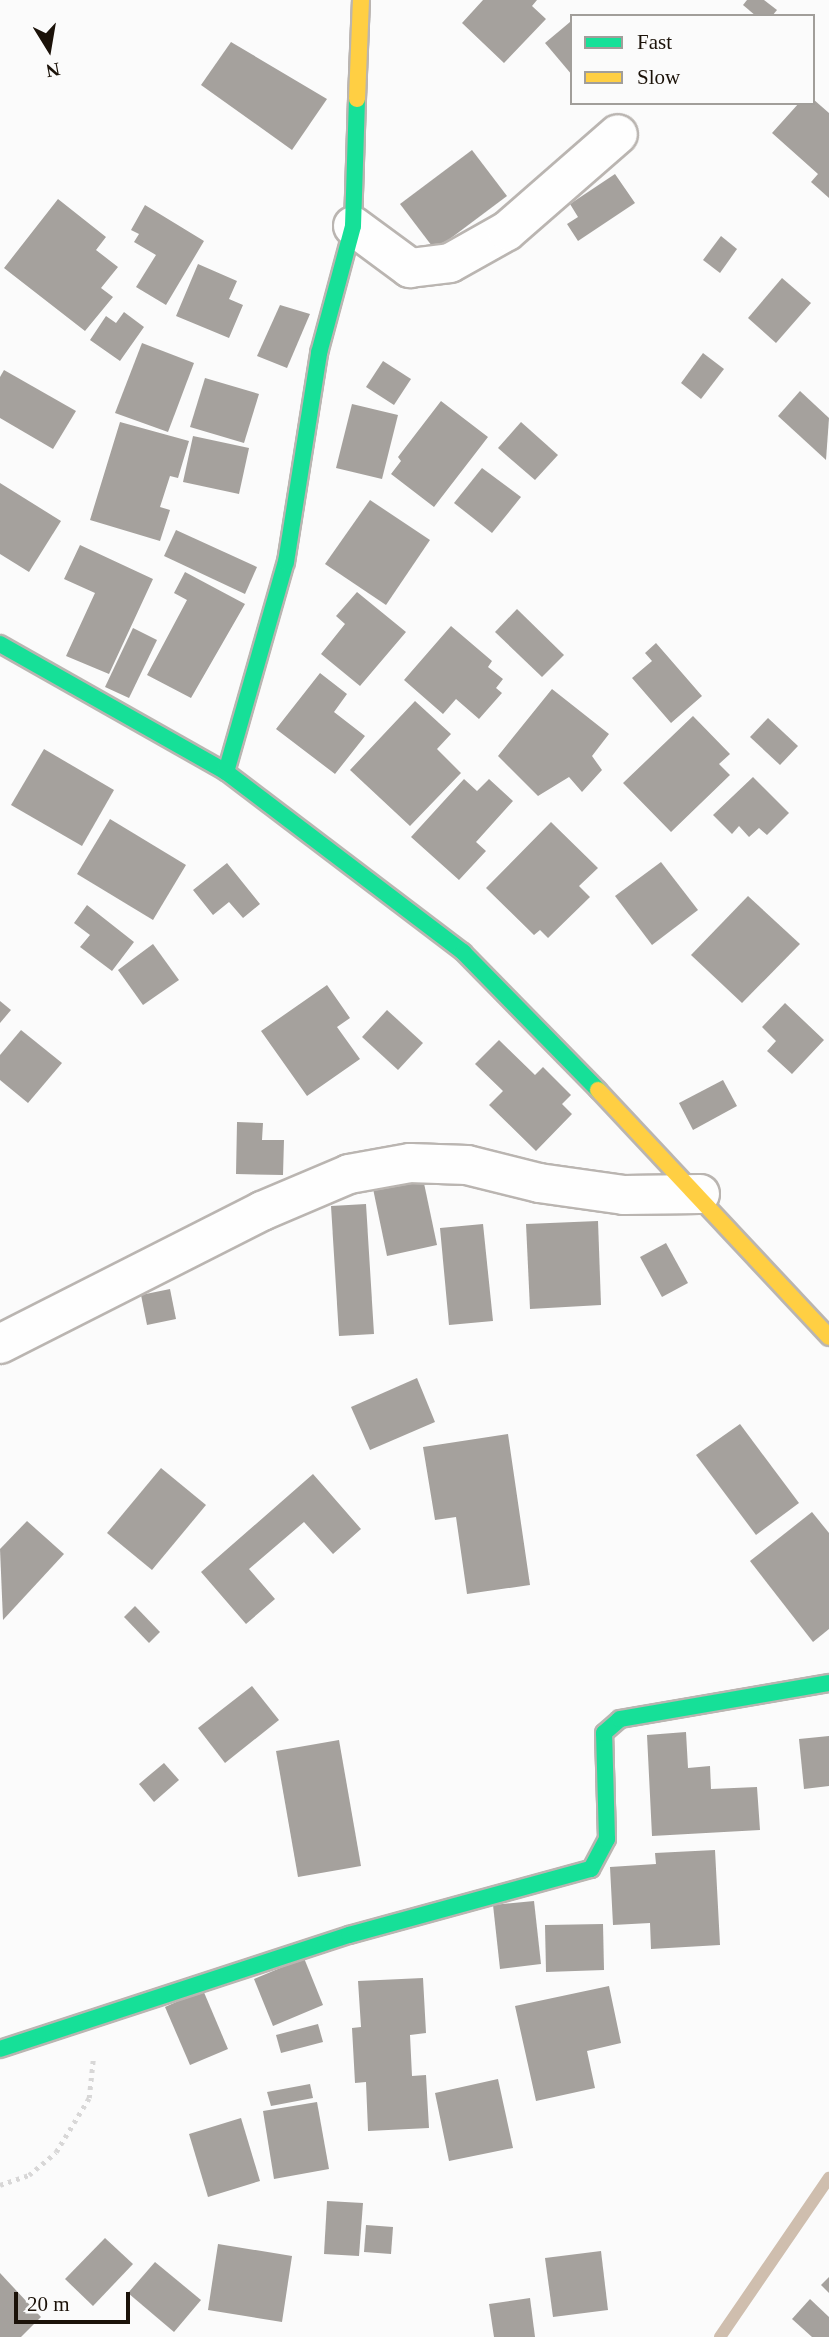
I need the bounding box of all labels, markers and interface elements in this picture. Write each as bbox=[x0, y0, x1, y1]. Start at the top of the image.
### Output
north arrow bbox=[14, 14, 84, 84]
legend bbox=[570, 14, 815, 105]
text: Fast bbox=[637, 30, 672, 54]
text: N bbox=[44, 58, 62, 82]
text: Slow bbox=[637, 65, 680, 89]
scale bar bbox=[18, 2278, 133, 2322]
text: 20 m bbox=[27, 2292, 70, 2316]

